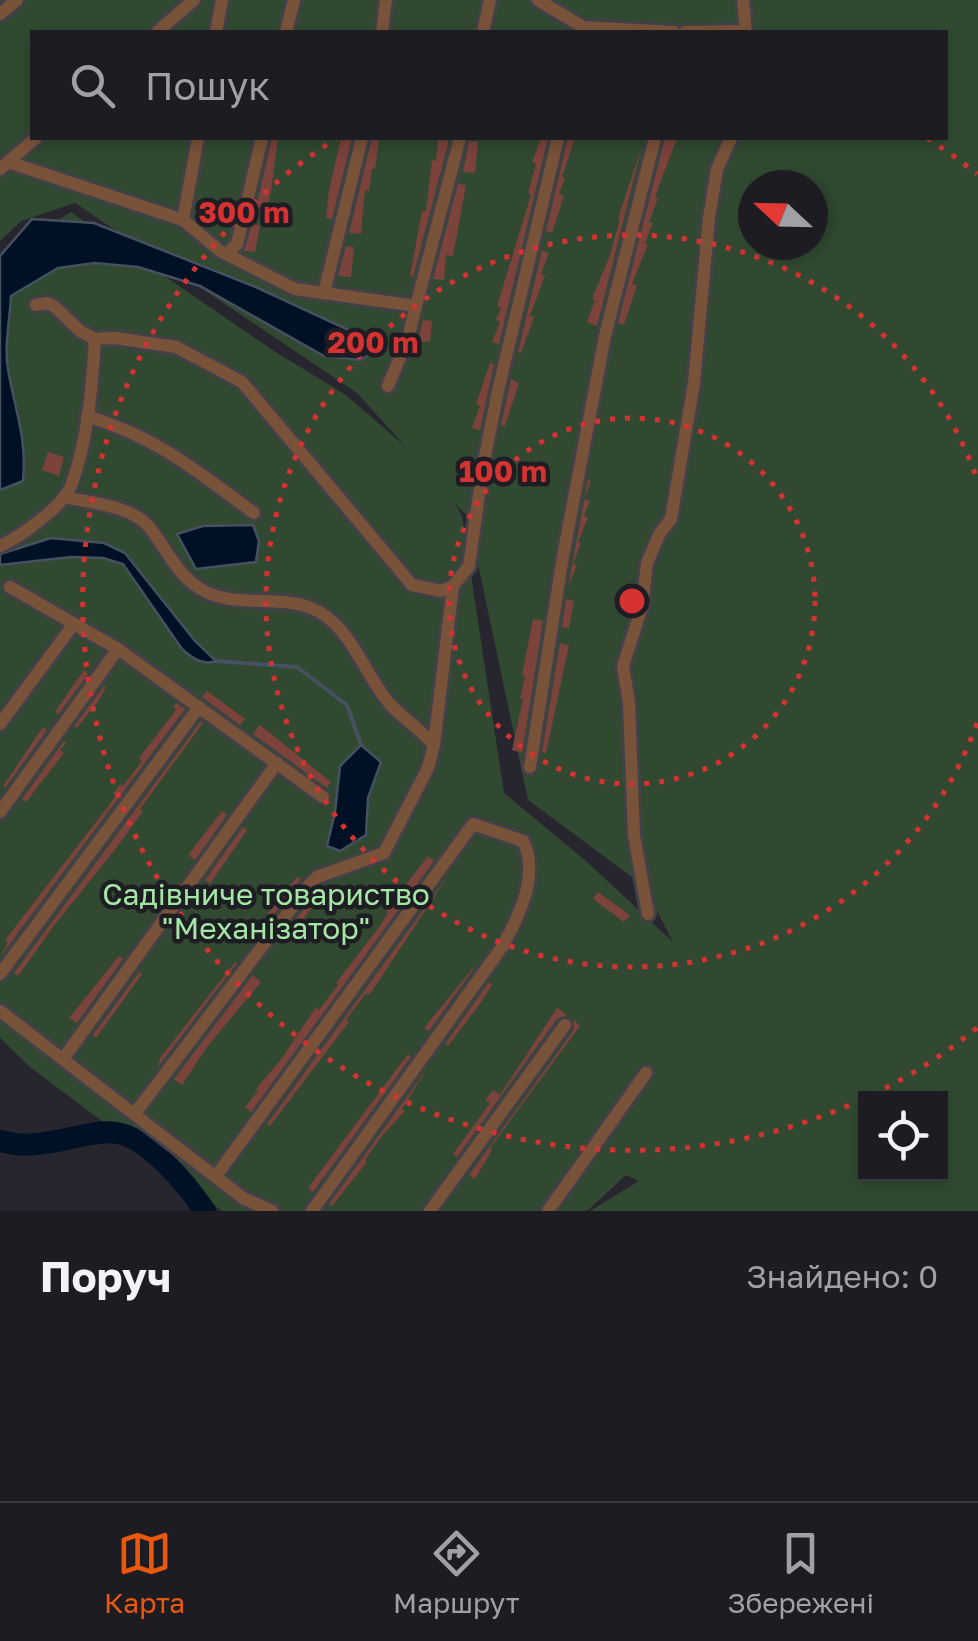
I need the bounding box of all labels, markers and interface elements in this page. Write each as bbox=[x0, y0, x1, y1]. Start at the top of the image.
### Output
search box bbox=[30, 30, 948, 140]
icon: search bbox=[65, 58, 120, 113]
text: Пошук bbox=[145, 63, 270, 108]
north arrow bbox=[738, 170, 828, 260]
text: 300 m bbox=[198, 194, 290, 230]
text: 200 m bbox=[327, 324, 419, 360]
text: 100 m bbox=[459, 453, 547, 489]
centre of rings bbox=[614, 583, 650, 619]
park label: Садівниче товариство "Механізатор" bbox=[102, 876, 430, 946]
map controls bbox=[858, 1091, 948, 1181]
button: locate bbox=[858, 1091, 948, 1181]
text: Поруч bbox=[40, 1251, 172, 1301]
text: Знайдено: 0 bbox=[746, 1257, 938, 1295]
tab: Карта bbox=[104, 1526, 185, 1619]
tab: Маршрут bbox=[393, 1526, 520, 1619]
tab: Збережені bbox=[728, 1526, 874, 1619]

